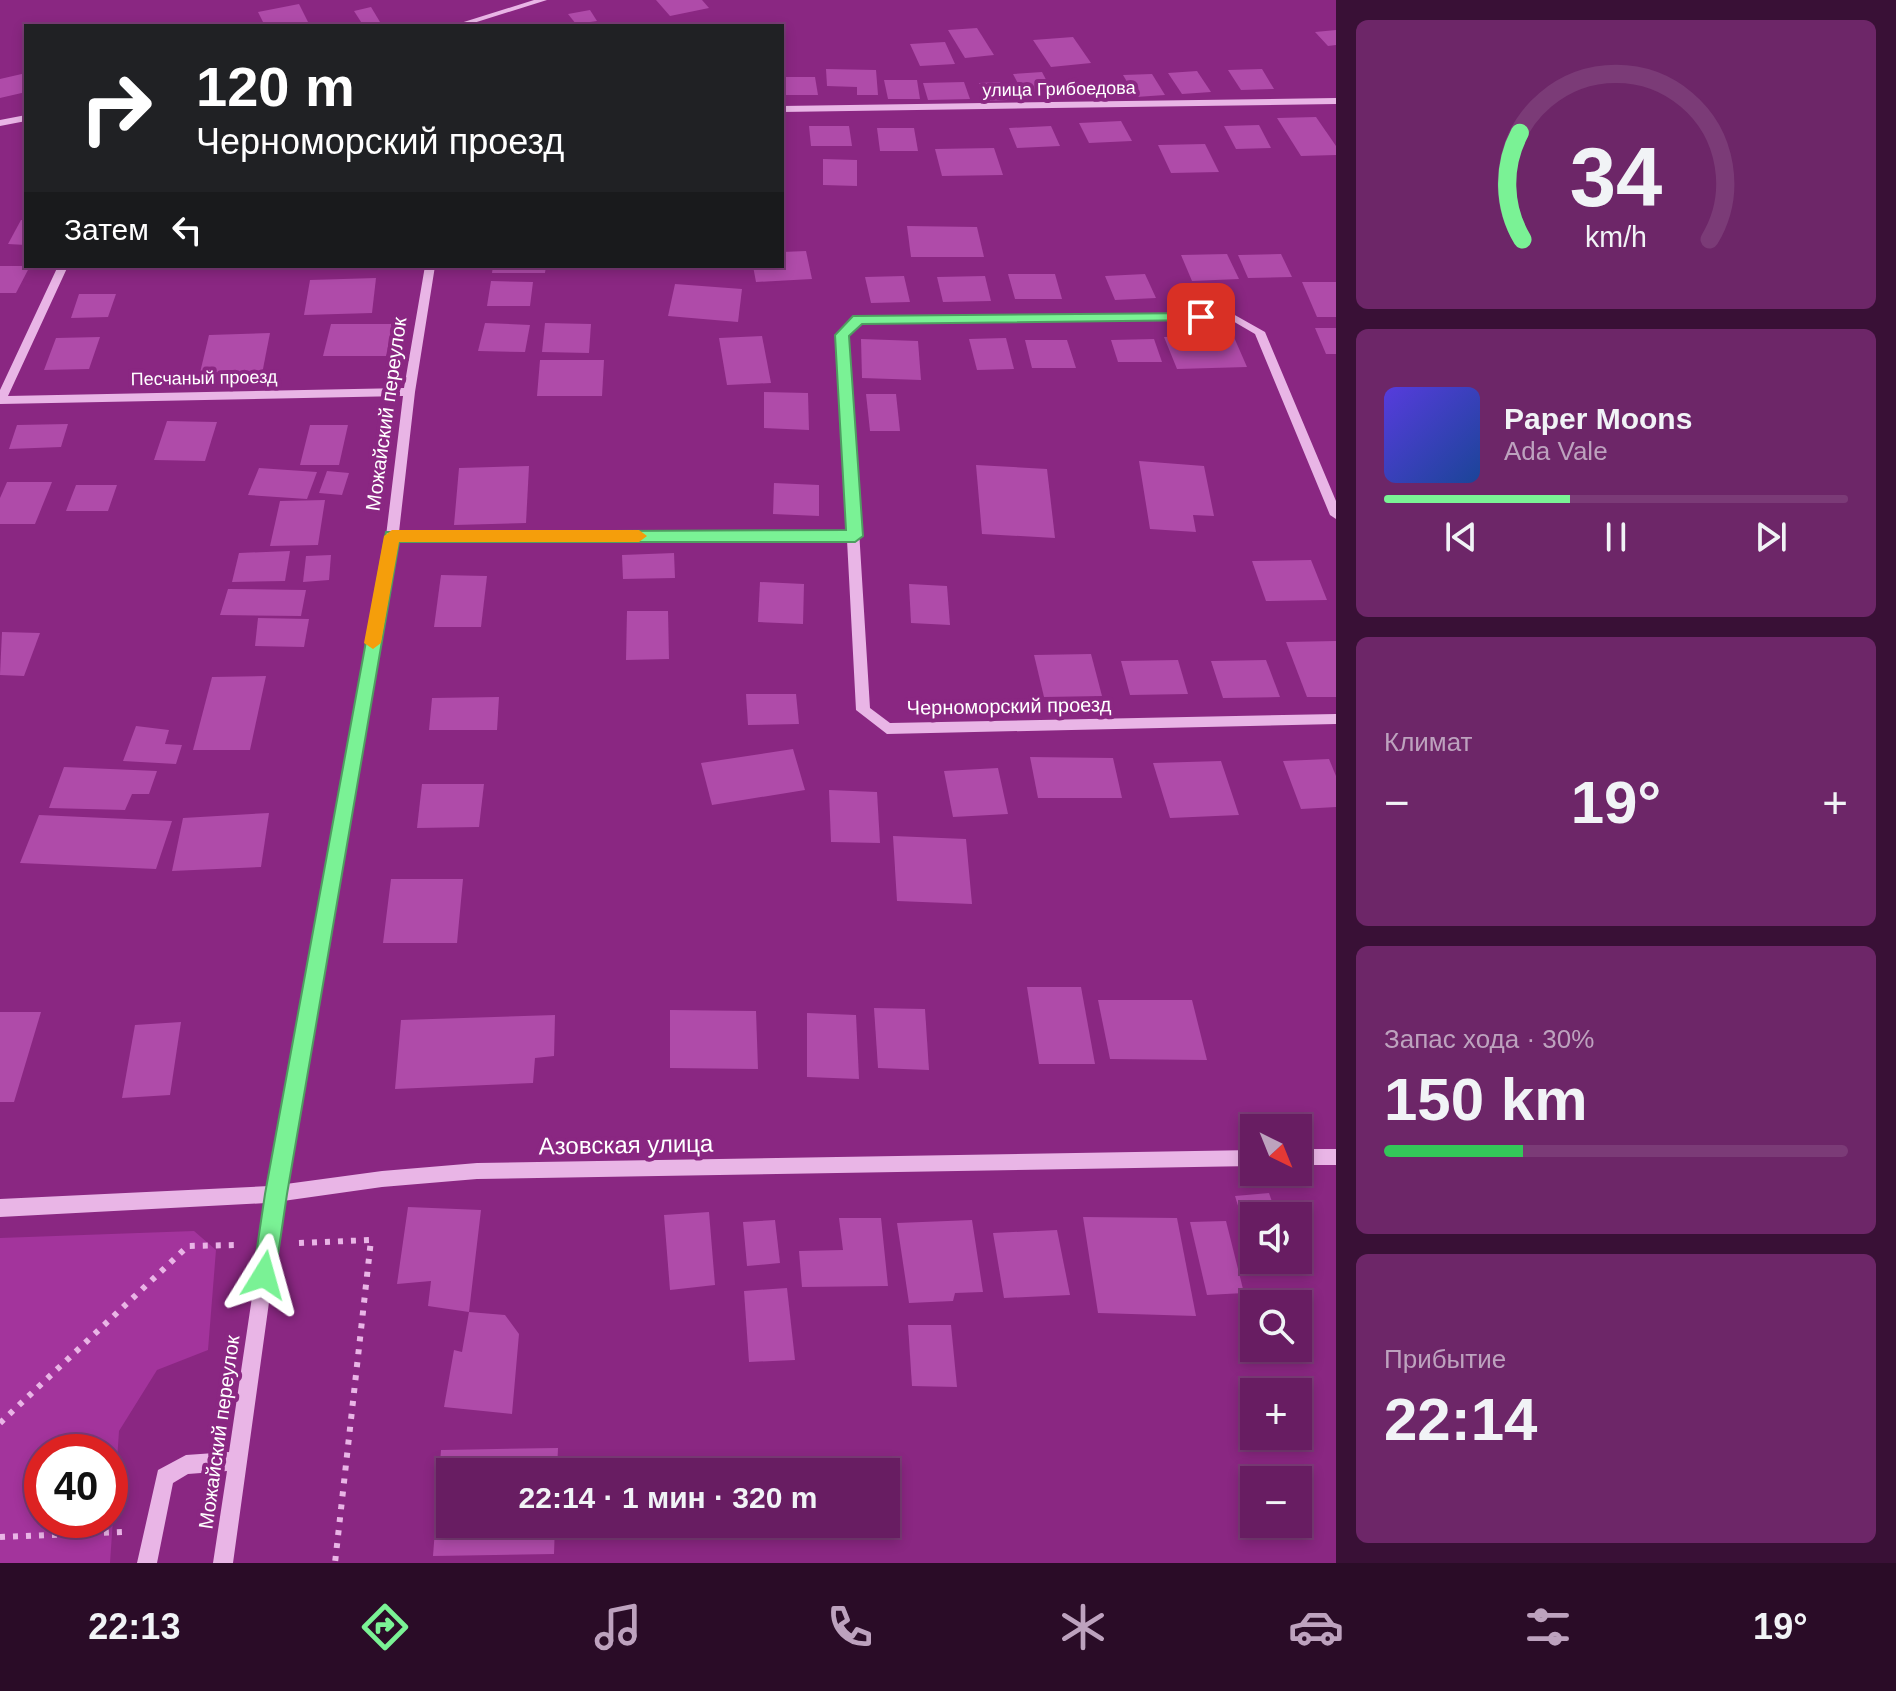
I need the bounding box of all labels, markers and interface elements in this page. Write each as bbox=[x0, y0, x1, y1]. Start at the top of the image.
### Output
text: 120 m bbox=[196, 55, 355, 118]
icon: right bbox=[64, 56, 168, 160]
street label: улица Грибоедова bbox=[982, 78, 1137, 100]
text: Черноморский проезд bbox=[196, 121, 564, 162]
text: 34 bbox=[1570, 131, 1662, 224]
icon: left bbox=[165, 208, 209, 252]
text: Затем bbox=[64, 213, 149, 246]
text: km/h bbox=[1585, 221, 1647, 253]
pin bbox=[1167, 283, 1235, 351]
icon: arrive bbox=[1179, 295, 1223, 339]
street label: Можайский переулок bbox=[362, 315, 411, 512]
street label: Песчаный проезд bbox=[130, 367, 278, 389]
text: Paper Moons bbox=[1504, 402, 1692, 435]
text: Ada Vale bbox=[1504, 436, 1608, 466]
icon: previous bbox=[1439, 515, 1483, 559]
icon: pause bbox=[1594, 515, 1638, 559]
icon: next bbox=[1749, 515, 1793, 559]
street label: Черноморский проезд bbox=[907, 693, 1112, 719]
text: Климат bbox=[1384, 727, 1473, 757]
text: 19° bbox=[1571, 769, 1661, 836]
text: − bbox=[1384, 778, 1410, 827]
text: + bbox=[1822, 778, 1848, 827]
text: Запас хода · 30% bbox=[1384, 1024, 1594, 1054]
text: 150 km bbox=[1384, 1066, 1588, 1133]
north arrow bbox=[1240, 1114, 1312, 1186]
map controls bbox=[1240, 1114, 1312, 1538]
street label: Азовская улица bbox=[538, 1129, 714, 1160]
button: sound bbox=[1240, 1202, 1312, 1274]
position arrow bbox=[222, 1233, 306, 1317]
button: search bbox=[1240, 1290, 1312, 1362]
street label: Можайский переулок bbox=[195, 1333, 244, 1530]
text: Прибытие bbox=[1384, 1344, 1506, 1374]
button: + bbox=[1240, 1378, 1312, 1450]
text: 22:14 bbox=[1384, 1386, 1537, 1453]
speed limit sign: 40 bbox=[24, 1434, 128, 1538]
button: − bbox=[1240, 1466, 1312, 1538]
text: 22:14 · 1 мин · 320 m bbox=[519, 1481, 817, 1514]
icon: directions bbox=[357, 1599, 413, 1655]
icon: music bbox=[590, 1599, 646, 1655]
icon: phone bbox=[822, 1599, 878, 1655]
icon: climate bbox=[1055, 1599, 1111, 1655]
icon: car bbox=[1288, 1599, 1344, 1655]
icon: filters bbox=[1520, 1599, 1576, 1655]
text: 22:13 bbox=[88, 1606, 180, 1647]
text: 19° bbox=[1753, 1606, 1808, 1647]

